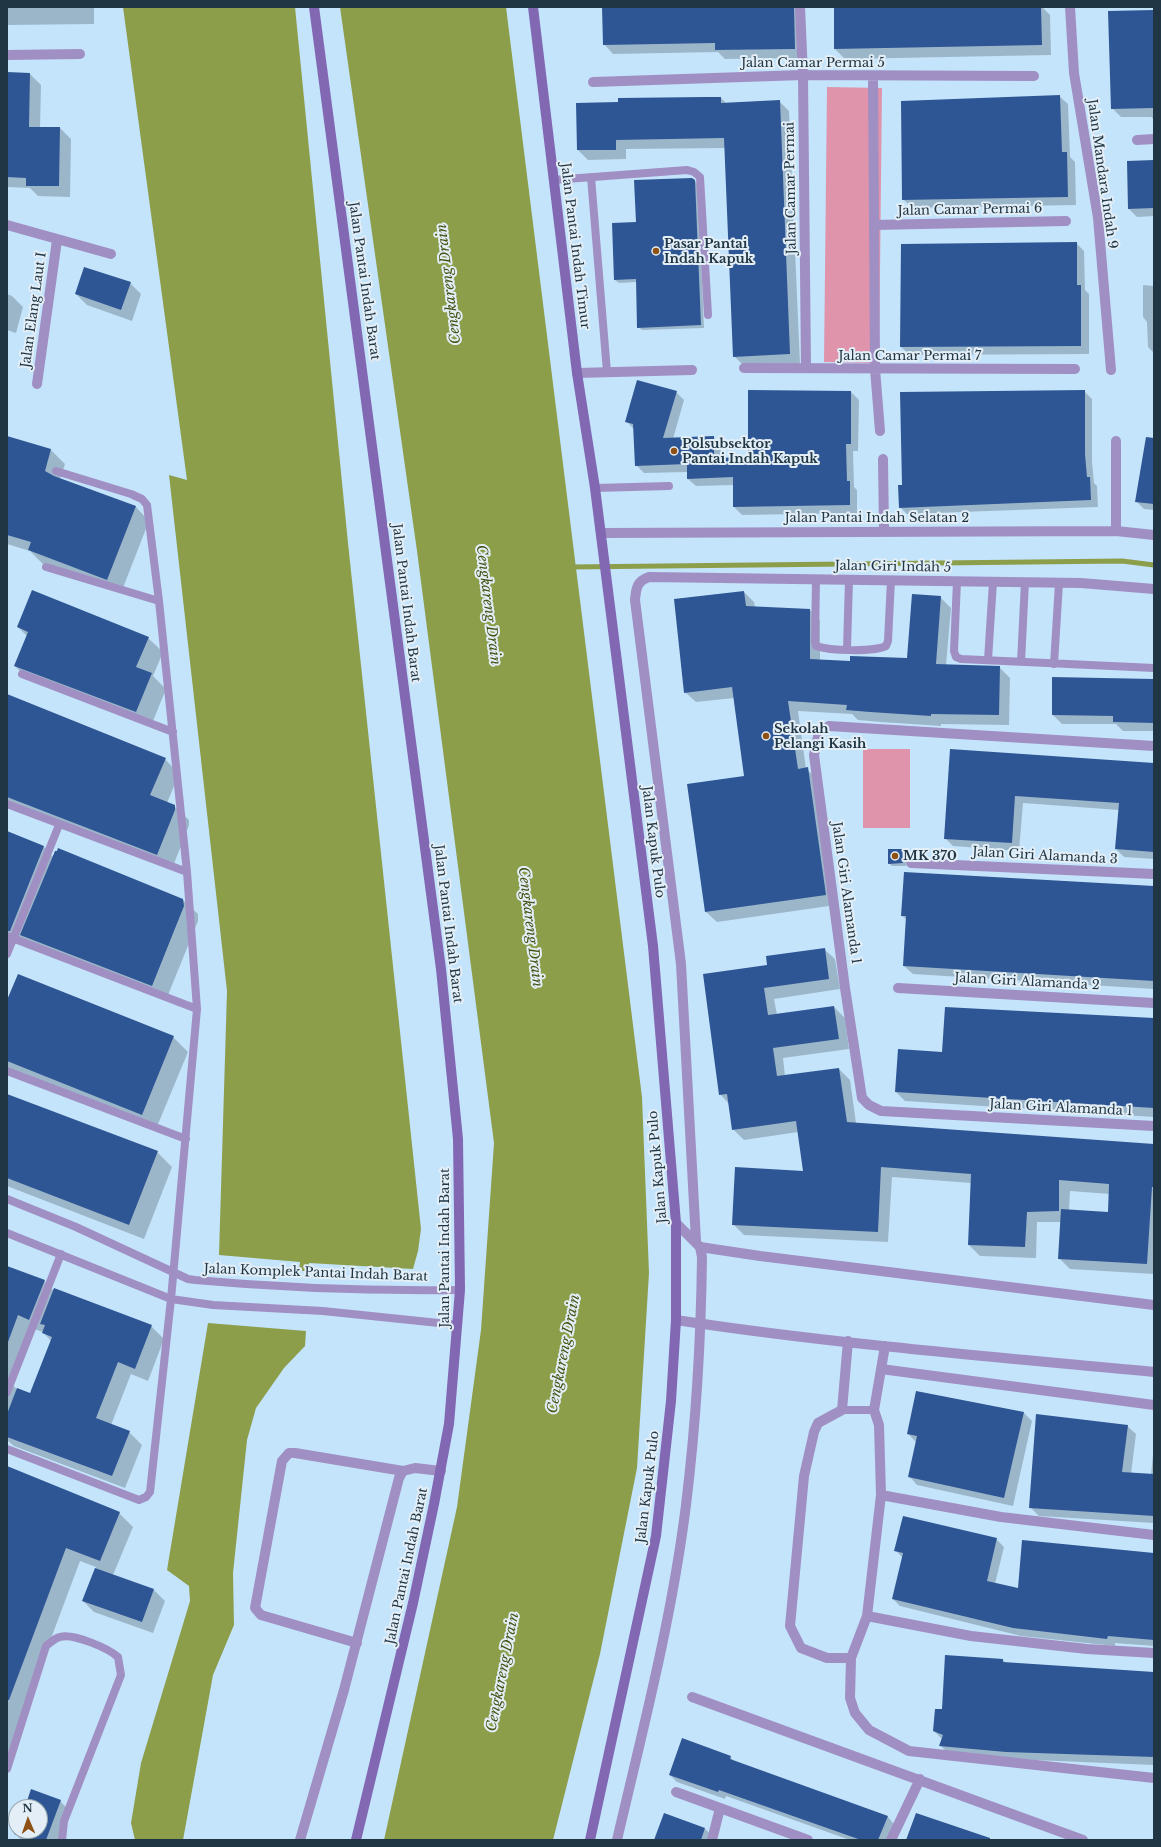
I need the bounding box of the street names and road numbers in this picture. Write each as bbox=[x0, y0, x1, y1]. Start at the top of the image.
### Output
street label: Jalan Camar Permai 5 bbox=[741, 55, 885, 71]
street label: Jalan Mandara Indah 9 bbox=[1084, 98, 1120, 250]
street label: Jalan Camar Permai bbox=[782, 122, 800, 254]
street label: Jalan Pantai Indah Timur bbox=[557, 162, 593, 330]
street label: Jalan Pantai Indah Barat bbox=[345, 201, 383, 361]
street label: Jalan Camar Permai 6 bbox=[898, 201, 1042, 219]
street label: Jalan Elang Laut I bbox=[18, 251, 50, 369]
street label: Jalan Camar Permai 7 bbox=[839, 348, 981, 364]
street label: Jalan Pantai Indah Selatan 2 bbox=[785, 510, 969, 526]
street label: Jalan Pantai Indah Barat bbox=[389, 523, 423, 683]
street label: Jalan Giri Indah 5 bbox=[835, 558, 951, 576]
street label: Jalan Kapuk Pulo bbox=[638, 785, 668, 899]
street label: Jalan Giri Alamanda 1 bbox=[828, 821, 864, 965]
street label: Jalan Pantai Indah Barat bbox=[431, 844, 465, 1004]
street label: Jalan Giri Alamanda 3 bbox=[972, 844, 1118, 868]
street label: Jalan Giri Alamanda 2 bbox=[954, 970, 1100, 994]
street label: Jalan Giri Alamanda 1 bbox=[989, 1096, 1133, 1120]
street label: Jalan Kapuk Pulo bbox=[645, 1110, 671, 1224]
street label: Jalan Pantai Indah Barat bbox=[437, 1168, 453, 1328]
street label: Jalan Komplek Pantai Indah Barat bbox=[204, 1261, 428, 1285]
street label: Jalan Kapuk Pulo bbox=[633, 1430, 663, 1544]
street label: Jalan Pantai Indah Barat bbox=[383, 1486, 431, 1646]

